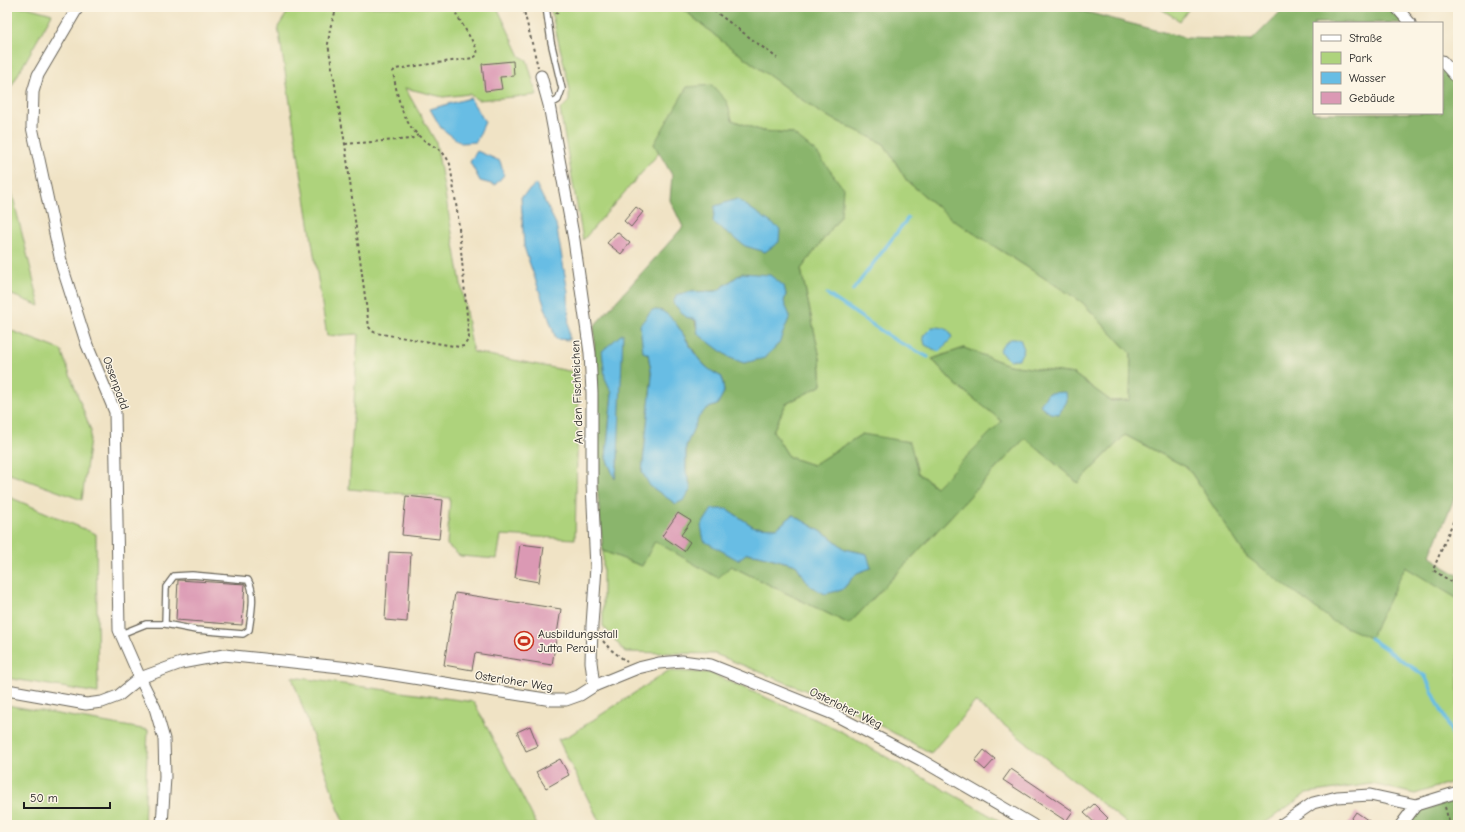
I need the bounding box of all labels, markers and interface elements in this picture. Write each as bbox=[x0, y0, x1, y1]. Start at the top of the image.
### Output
legend bbox=[1313, 22, 1443, 114]
text: Straße bbox=[1349, 31, 1382, 45]
text: Park bbox=[1349, 51, 1372, 65]
text: Wasser bbox=[1349, 71, 1386, 85]
text: Gebäude bbox=[1349, 91, 1395, 105]
street label: An den Fischteichen bbox=[568, 340, 586, 444]
street label: Ossenpadd bbox=[100, 354, 132, 412]
place label: Ausbildungsstall Jutta Perau bbox=[538, 627, 618, 655]
sports icon: Ausbildungsstall Jutta Perau bbox=[513, 630, 535, 652]
street label: Osterloher Weg bbox=[474, 668, 554, 694]
street label: Osterloher Weg bbox=[808, 684, 884, 732]
scale bar bbox=[24, 784, 110, 810]
text: 50 m bbox=[30, 791, 58, 805]

